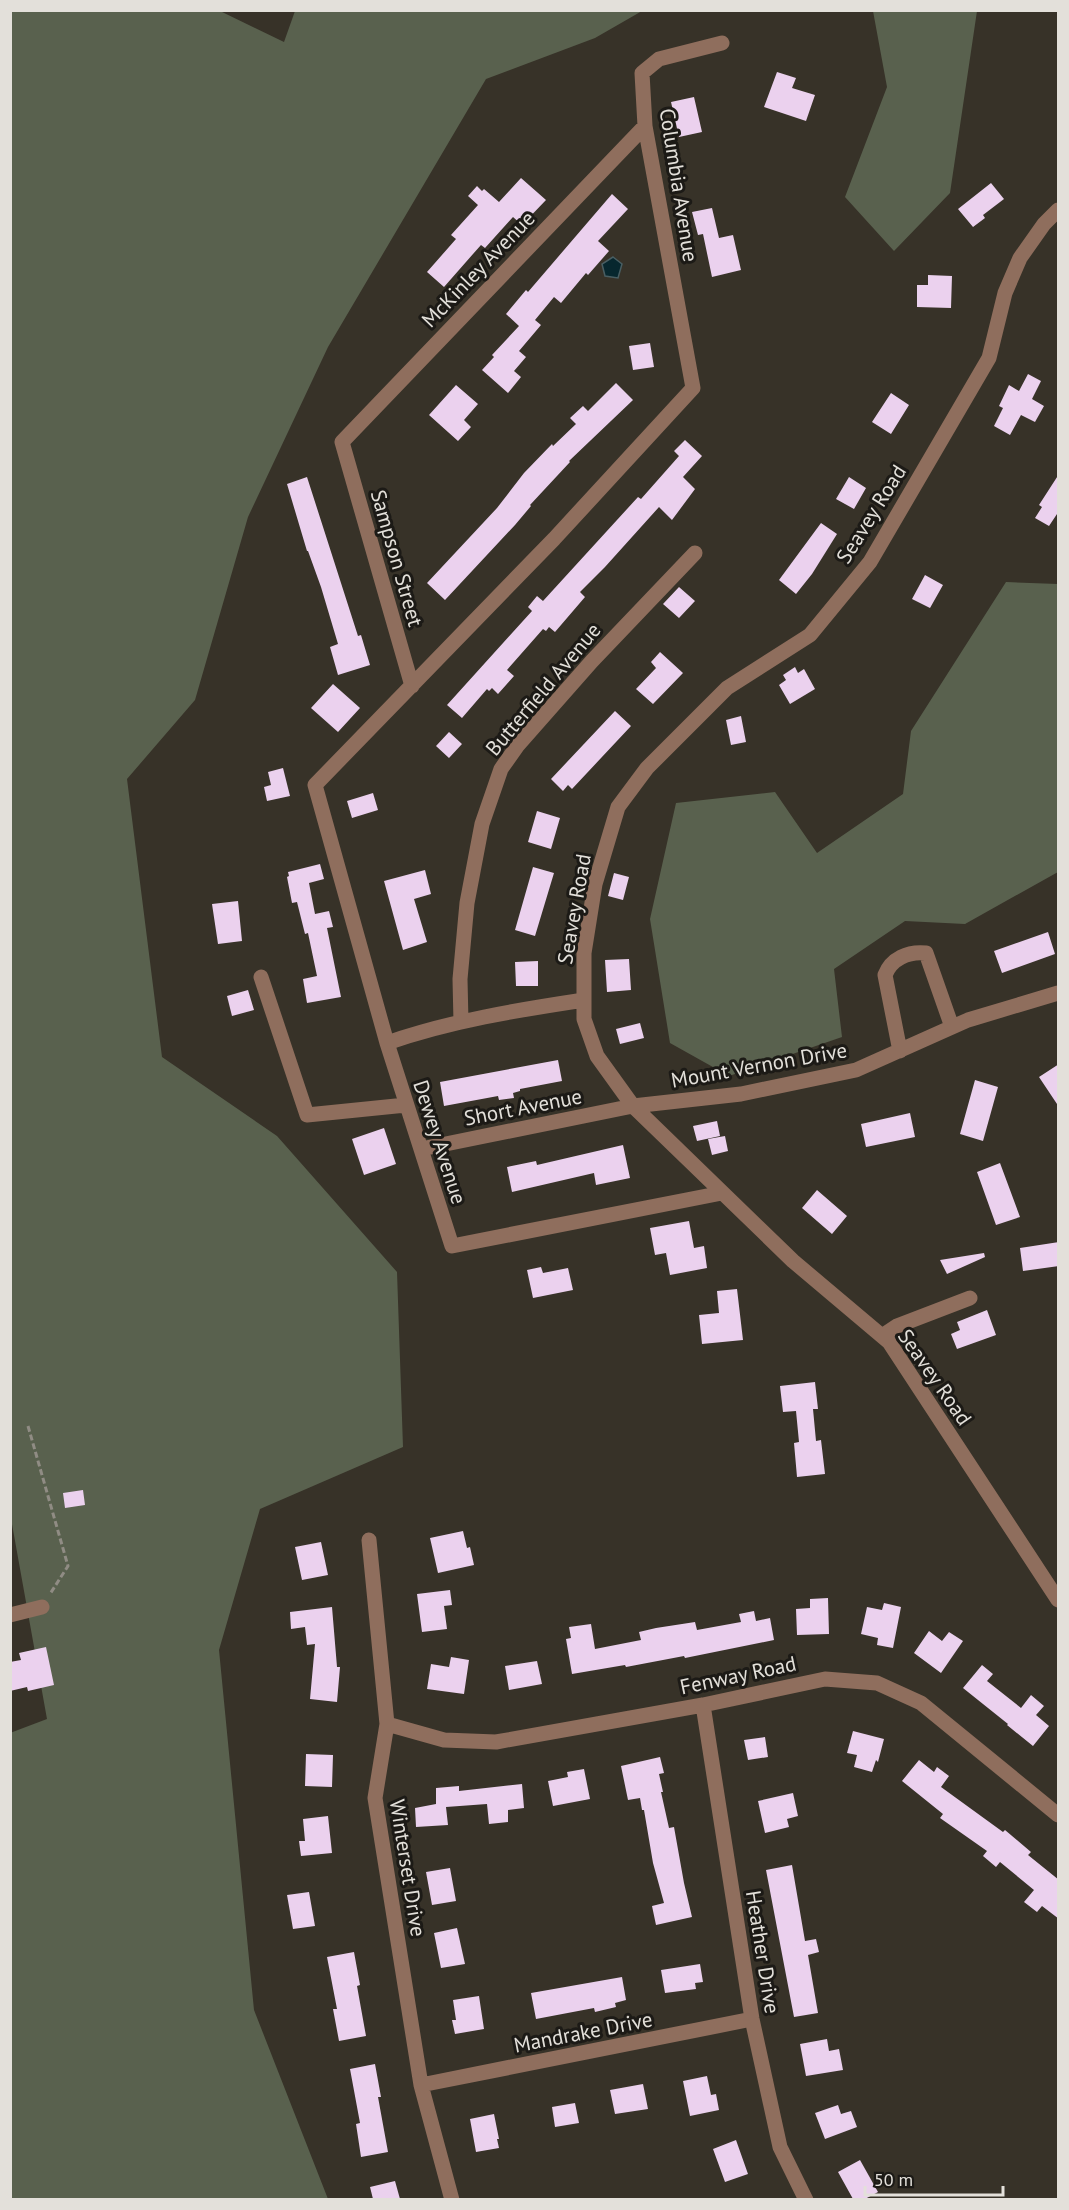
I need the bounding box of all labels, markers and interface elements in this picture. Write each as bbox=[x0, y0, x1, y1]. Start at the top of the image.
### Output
street label: Columbia Avenue bbox=[654, 106, 704, 264]
street label: McKinley Avenue bbox=[416, 205, 540, 333]
street label: Seavey Road bbox=[830, 460, 912, 568]
street label: Sampson Street bbox=[365, 487, 429, 629]
street label: Butterfield Avenue bbox=[480, 617, 606, 761]
street label: Seavey Road bbox=[551, 852, 597, 966]
street label: Mount Vernon Drive bbox=[669, 1036, 849, 1094]
street label: Dewey Avenue bbox=[407, 1076, 473, 1208]
street label: Short Avenue bbox=[462, 1082, 584, 1132]
street label: Seavey Road bbox=[892, 1324, 978, 1430]
street label: Fenway Road bbox=[677, 1650, 799, 1700]
street label: Winterset Drive bbox=[384, 1797, 432, 1939]
street label: Heather Drive bbox=[740, 1889, 786, 2015]
street label: Mandrake Drive bbox=[511, 2005, 655, 2059]
scale bar bbox=[865, 2159, 1003, 2197]
text: 50 m bbox=[874, 2168, 913, 2191]

